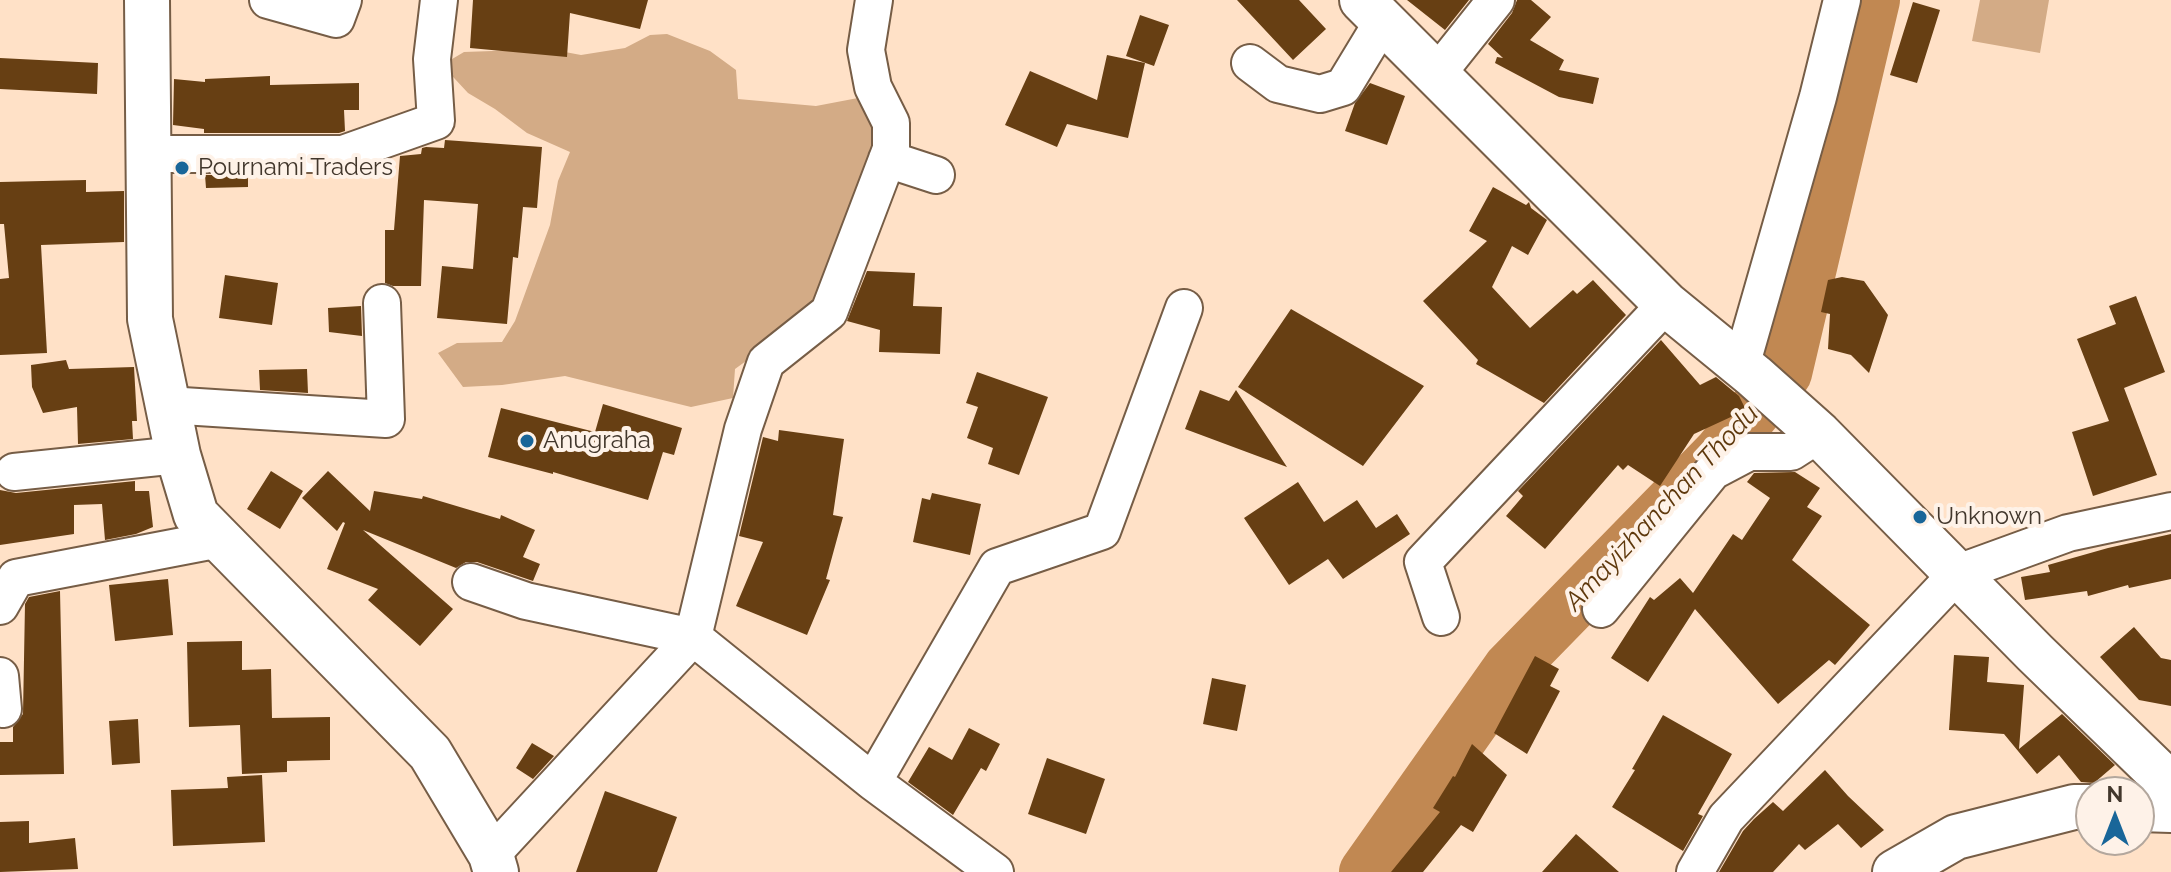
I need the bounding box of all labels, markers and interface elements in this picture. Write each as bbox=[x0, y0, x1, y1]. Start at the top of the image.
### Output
place label: Pournami Traders bbox=[198, 154, 393, 182]
marker: Pournami Traders bbox=[173, 159, 191, 177]
water label: Amayizhanchan Thodu bbox=[1559, 399, 1765, 617]
place label: Anugraha bbox=[543, 427, 651, 455]
marker: Anugraha bbox=[518, 432, 536, 450]
place label: Unknown bbox=[1936, 503, 2042, 531]
marker: Unknown bbox=[1911, 508, 1929, 526]
north arrow bbox=[2075, 776, 2155, 856]
text: N bbox=[2107, 781, 2123, 807]

